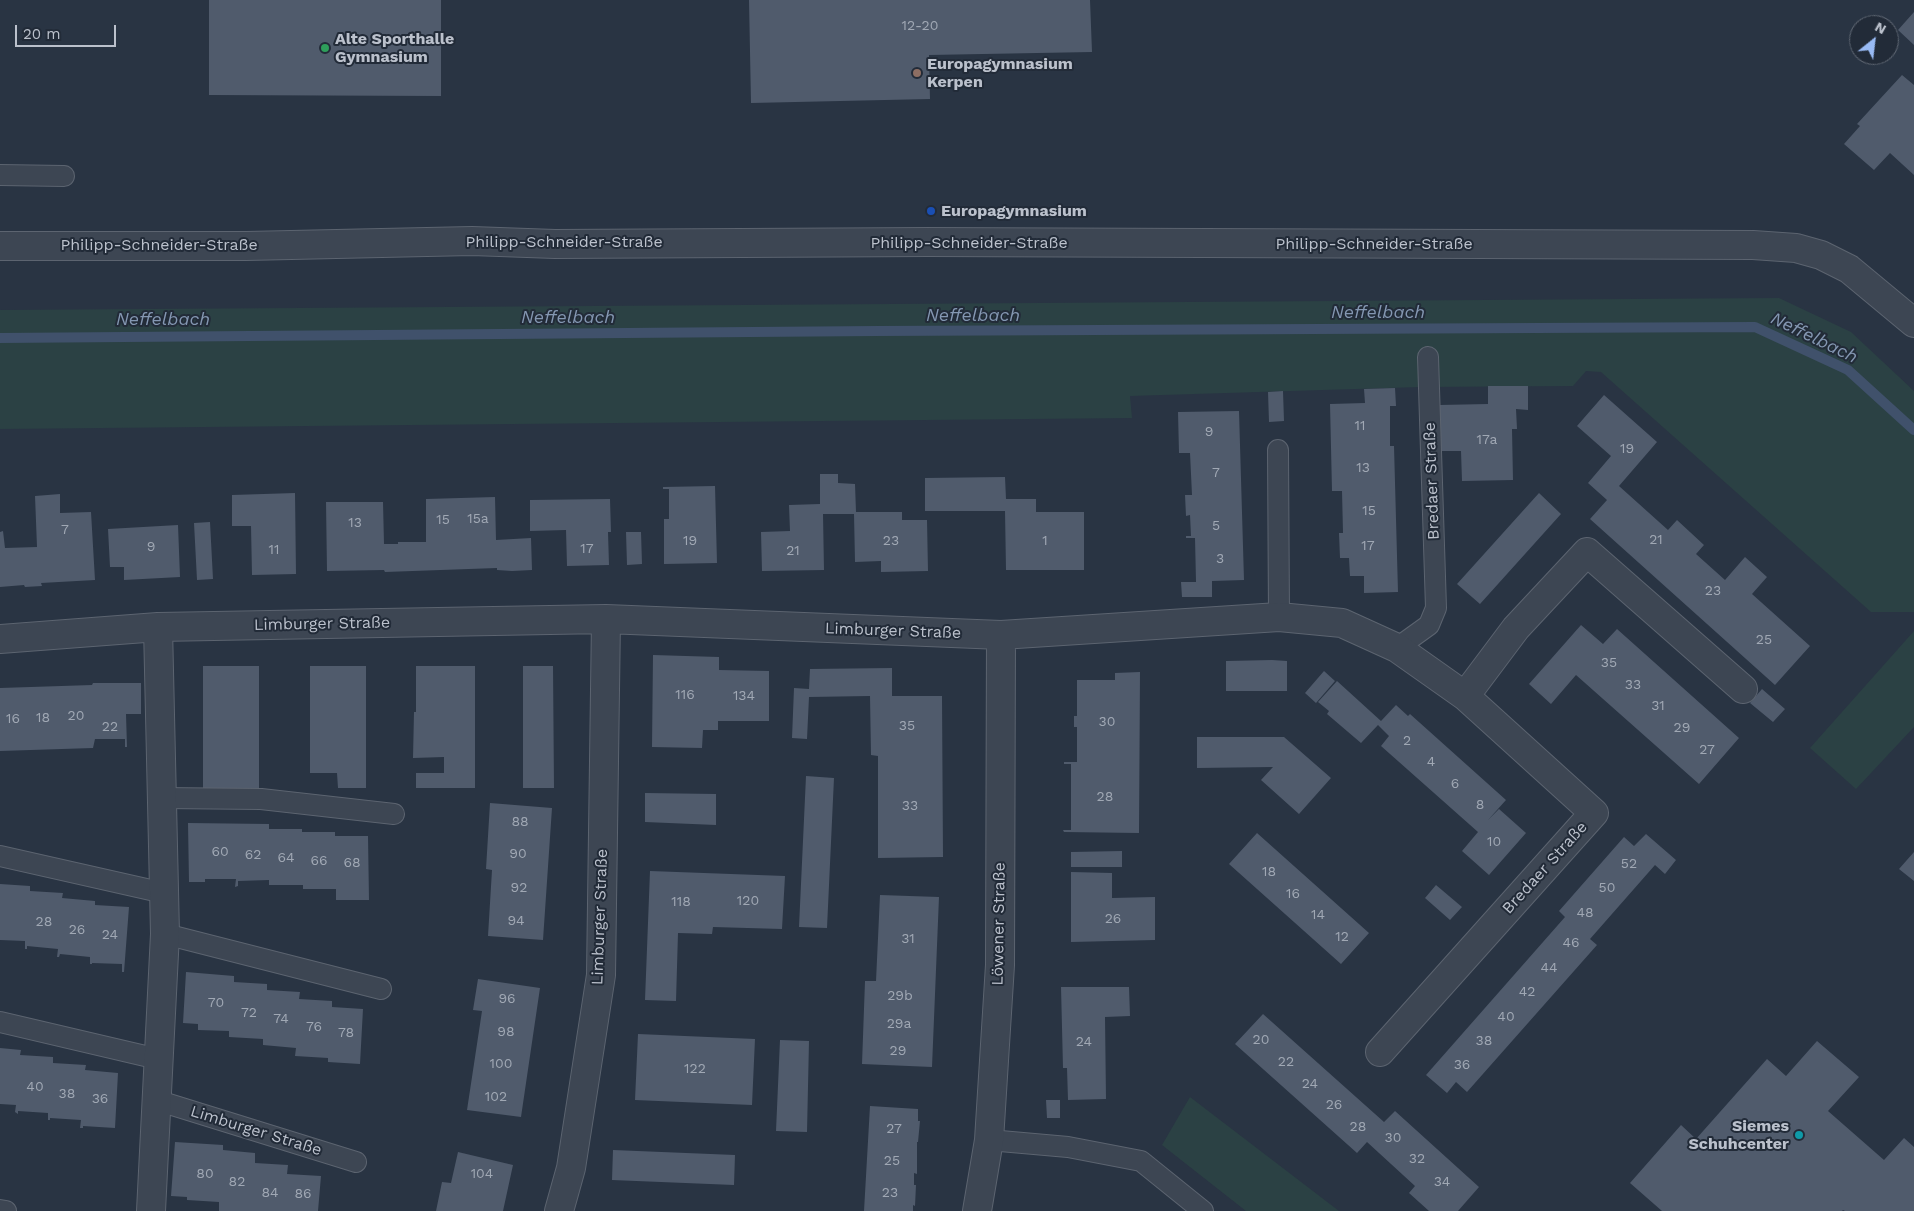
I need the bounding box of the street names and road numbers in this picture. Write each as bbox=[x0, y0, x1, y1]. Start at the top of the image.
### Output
street label: Philipp-Schneider-Straße bbox=[465, 232, 663, 252]
street label: Philipp-Schneider-Straße bbox=[870, 233, 1068, 253]
street label: Philipp-Schneider-Straße bbox=[1275, 234, 1473, 254]
street label: Philipp-Schneider-Straße bbox=[60, 235, 258, 255]
street label: Bredaer Straße bbox=[1420, 422, 1444, 540]
street label: Limburger Straße bbox=[254, 613, 390, 635]
street label: Limburger Straße bbox=[825, 619, 961, 643]
street label: Bredaer Straße bbox=[1498, 818, 1592, 918]
street label: Limburger Straße bbox=[588, 849, 612, 985]
street label: Löwener Straße bbox=[988, 862, 1010, 986]
street label: Limburger Straße bbox=[188, 1102, 324, 1160]

